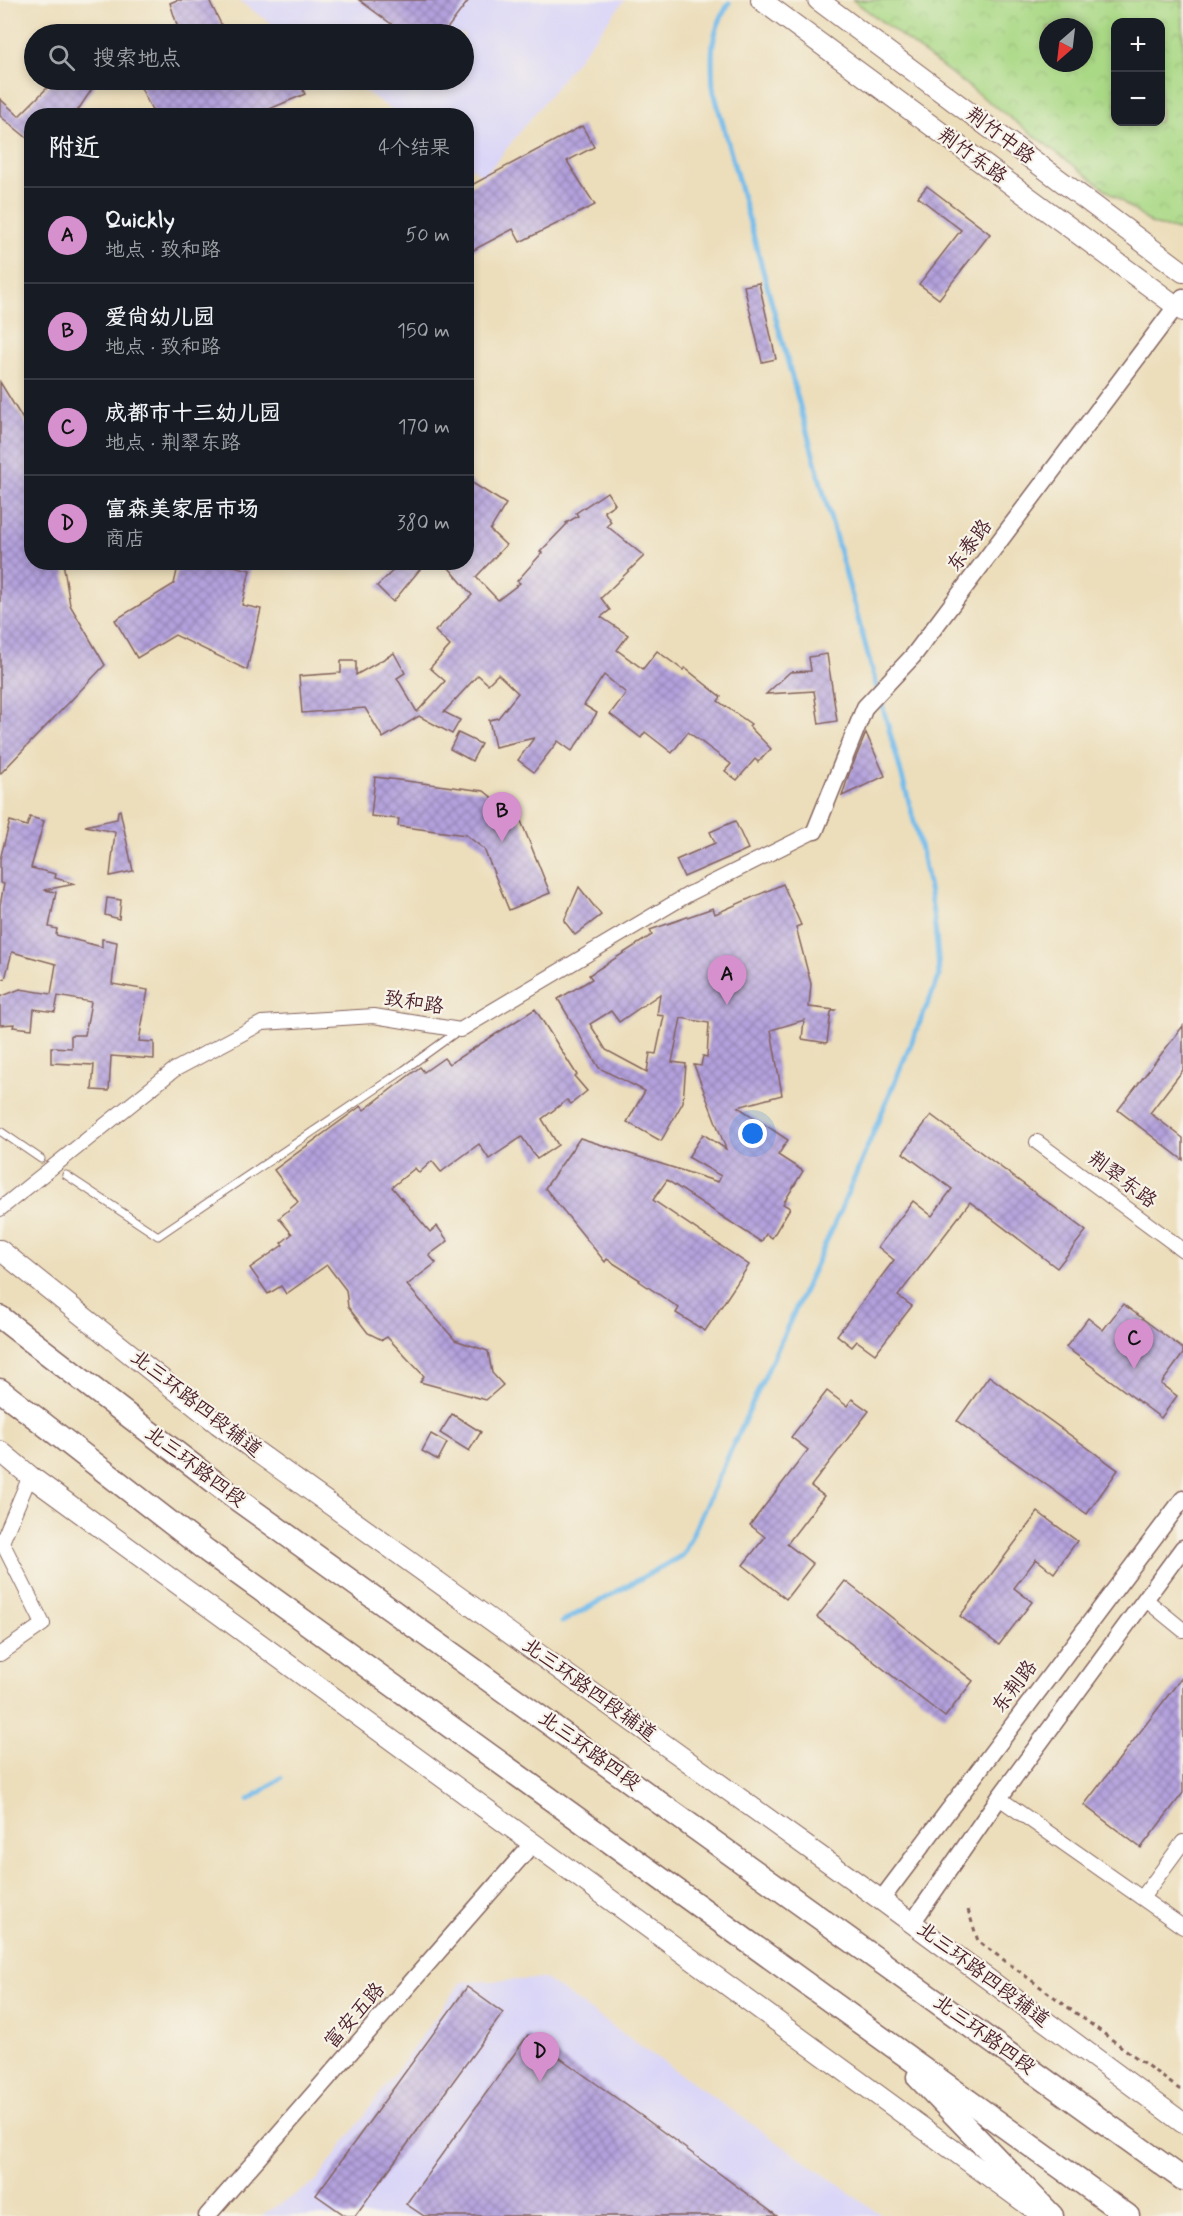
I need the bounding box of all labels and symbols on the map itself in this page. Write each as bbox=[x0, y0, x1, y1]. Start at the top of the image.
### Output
north arrow bbox=[1039, 18, 1093, 72]
street label: 荆竹中路 bbox=[960, 101, 1041, 171]
street label: 荆竹东路 bbox=[932, 122, 1013, 191]
street label: 东泰路 bbox=[941, 513, 999, 578]
pin: B bbox=[482, 792, 522, 842]
pin: A bbox=[708, 956, 746, 1005]
street label: 致和路 bbox=[382, 985, 447, 1021]
your location bbox=[738, 1119, 767, 1148]
street label: 荆翠东路 bbox=[1082, 1145, 1163, 1215]
pin: C bbox=[1114, 1320, 1154, 1369]
street label: 北三环路四段辅道 bbox=[125, 1344, 267, 1464]
street label: 北三环路四段 bbox=[139, 1420, 251, 1514]
street label: 北三环路四段辅道 bbox=[516, 1632, 662, 1748]
street label: 东荆路 bbox=[986, 1654, 1044, 1719]
street label: 北三环路四段 bbox=[533, 1705, 645, 1797]
street label: 北三环路四段辅道 bbox=[911, 1916, 1055, 2034]
street label: 富安五路 bbox=[319, 1976, 392, 2055]
street label: 北三环路四段 bbox=[928, 1989, 1040, 2081]
pin: D bbox=[520, 2032, 560, 2082]

